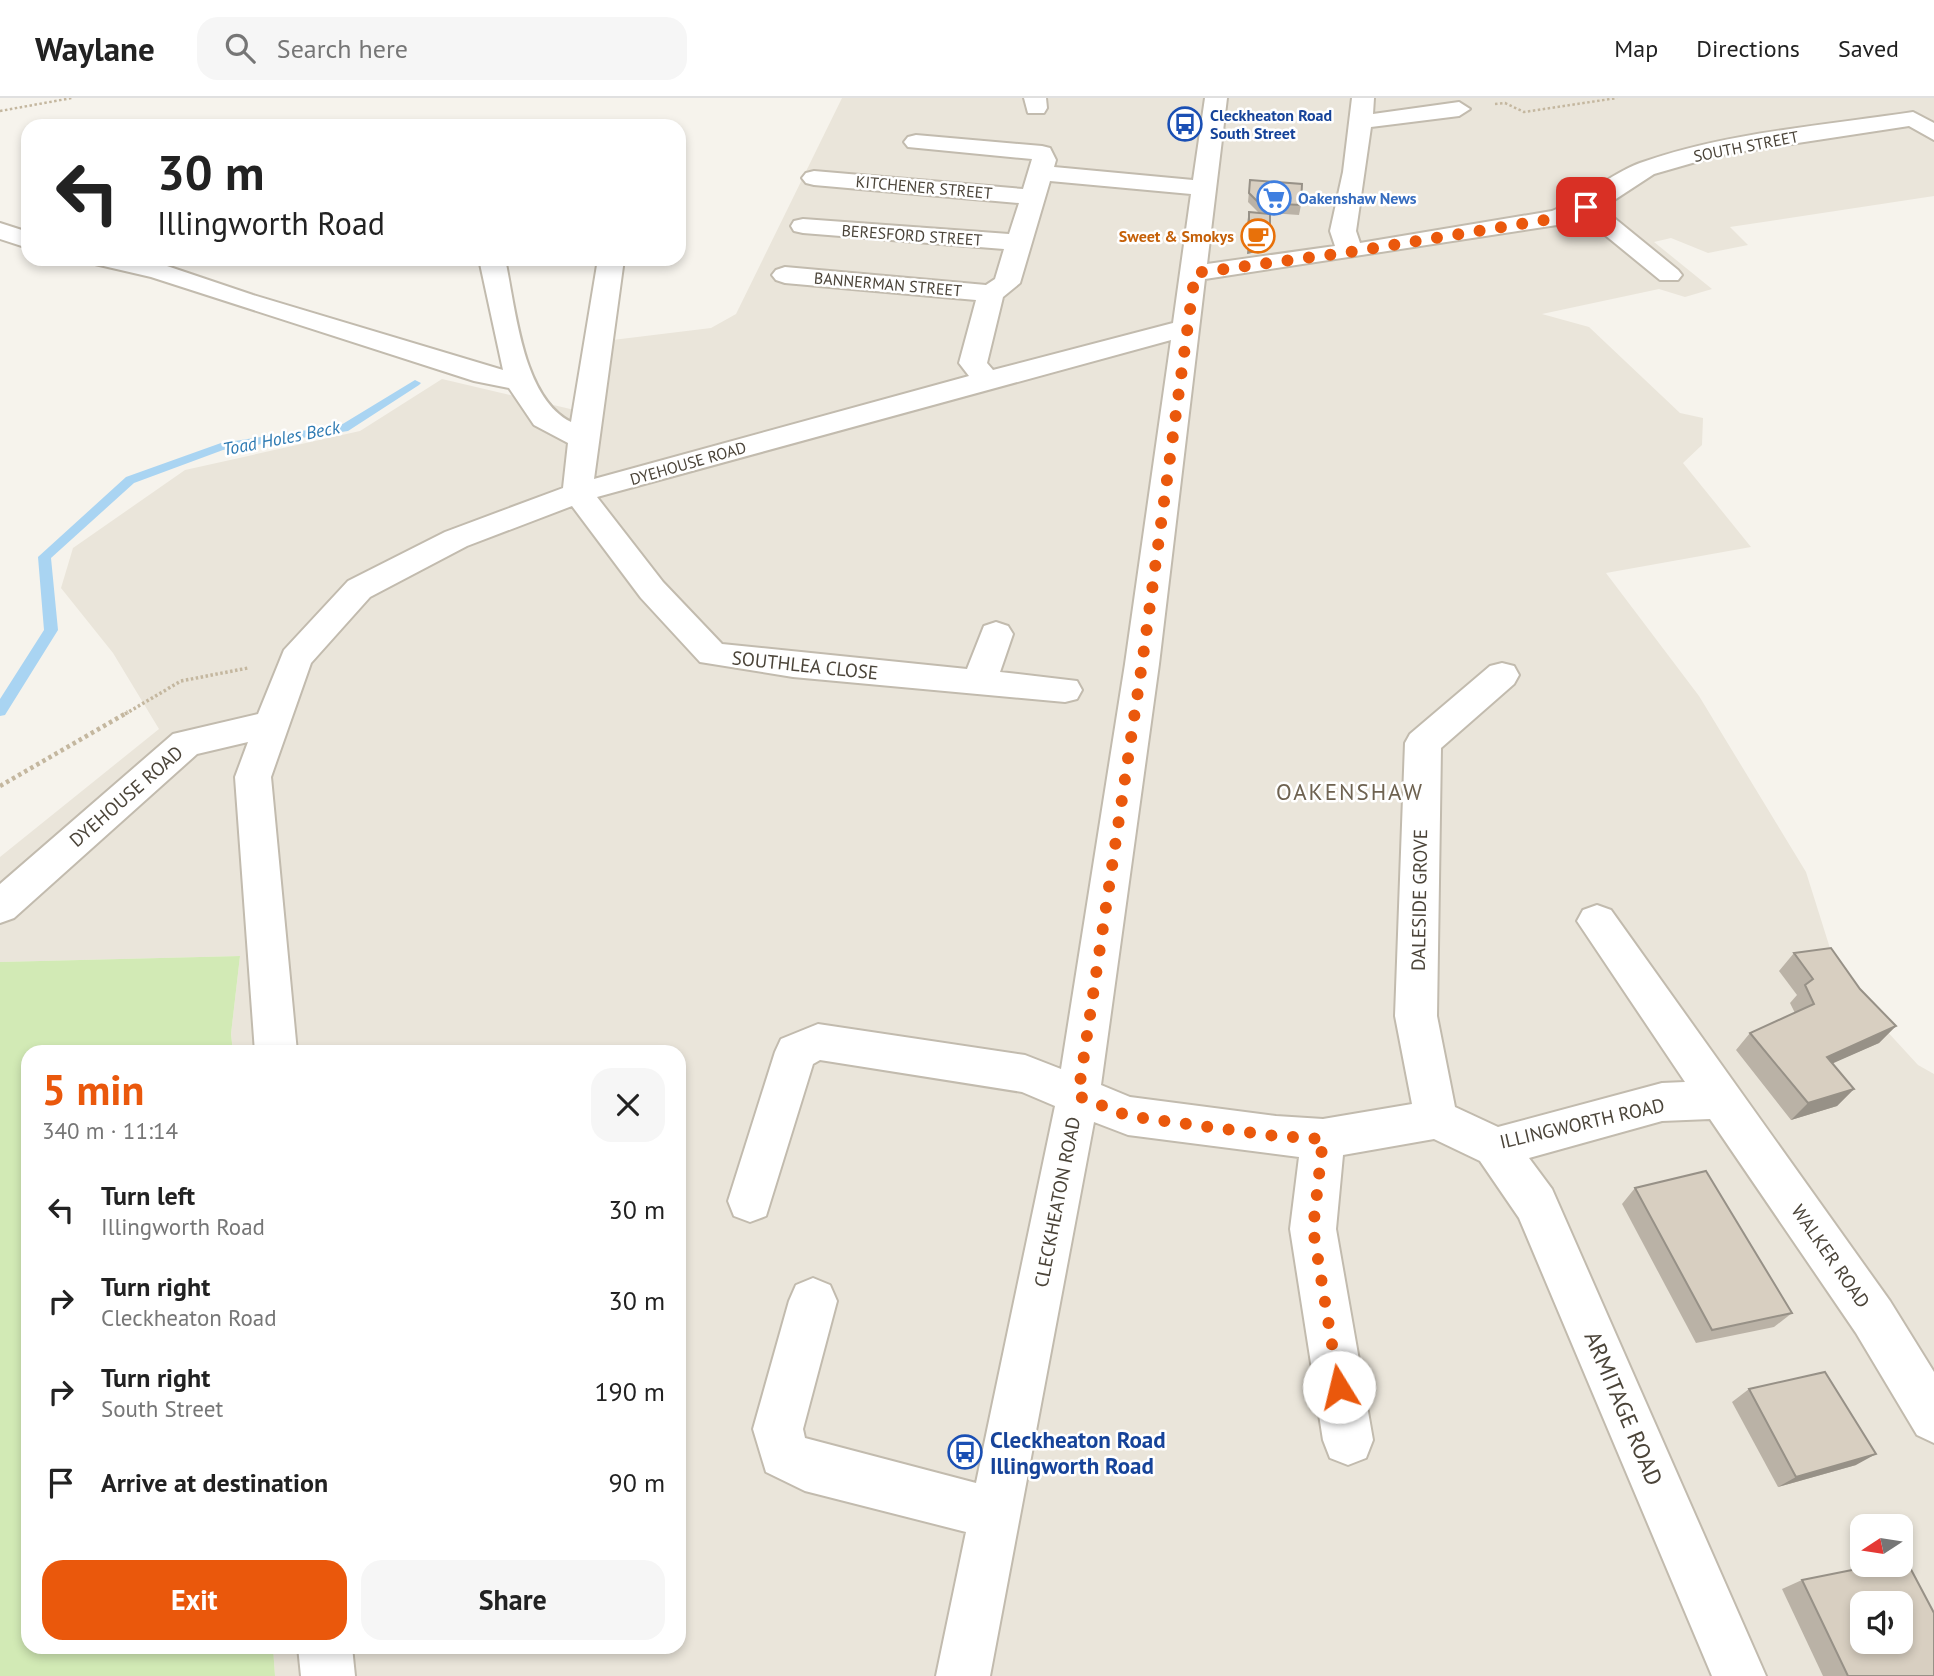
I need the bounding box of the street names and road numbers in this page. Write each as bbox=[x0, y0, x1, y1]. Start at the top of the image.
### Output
street label: SOUTH STREET bbox=[1692, 126, 1800, 166]
street label: KITCHENER STREET bbox=[855, 171, 993, 203]
street label: BERESFORD STREET bbox=[841, 220, 983, 250]
street label: BANNERMAN STREET bbox=[813, 268, 963, 300]
street label: DYEHOUSE ROAD bbox=[628, 437, 748, 489]
street label: SOUTHLEA CLOSE bbox=[731, 645, 879, 685]
street label: DYEHOUSE ROAD bbox=[64, 740, 188, 852]
street label: DALESIDE GROVE bbox=[1406, 829, 1432, 971]
street label: ILLINGWORTH ROAD bbox=[1497, 1092, 1667, 1154]
street label: CLECKHEATON ROAD bbox=[1029, 1115, 1085, 1289]
street label: WALKER ROAD bbox=[1787, 1200, 1875, 1312]
street label: ARMITAGE ROAD bbox=[1578, 1326, 1670, 1490]

